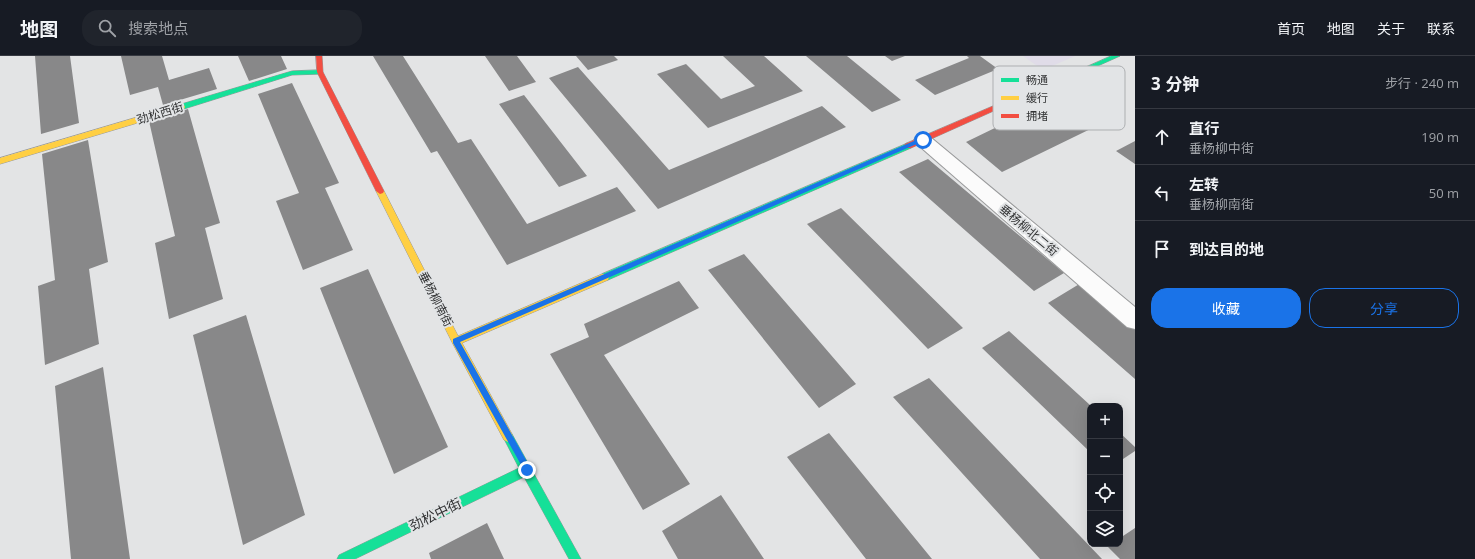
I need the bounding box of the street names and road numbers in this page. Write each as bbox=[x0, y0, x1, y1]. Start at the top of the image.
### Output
street label: 劲松西街 bbox=[135, 98, 185, 128]
street label: 垂杨柳北二街 bbox=[996, 200, 1062, 260]
street label: 垂杨柳南街 bbox=[415, 268, 457, 330]
street label: 劲松中街 bbox=[406, 493, 464, 535]

